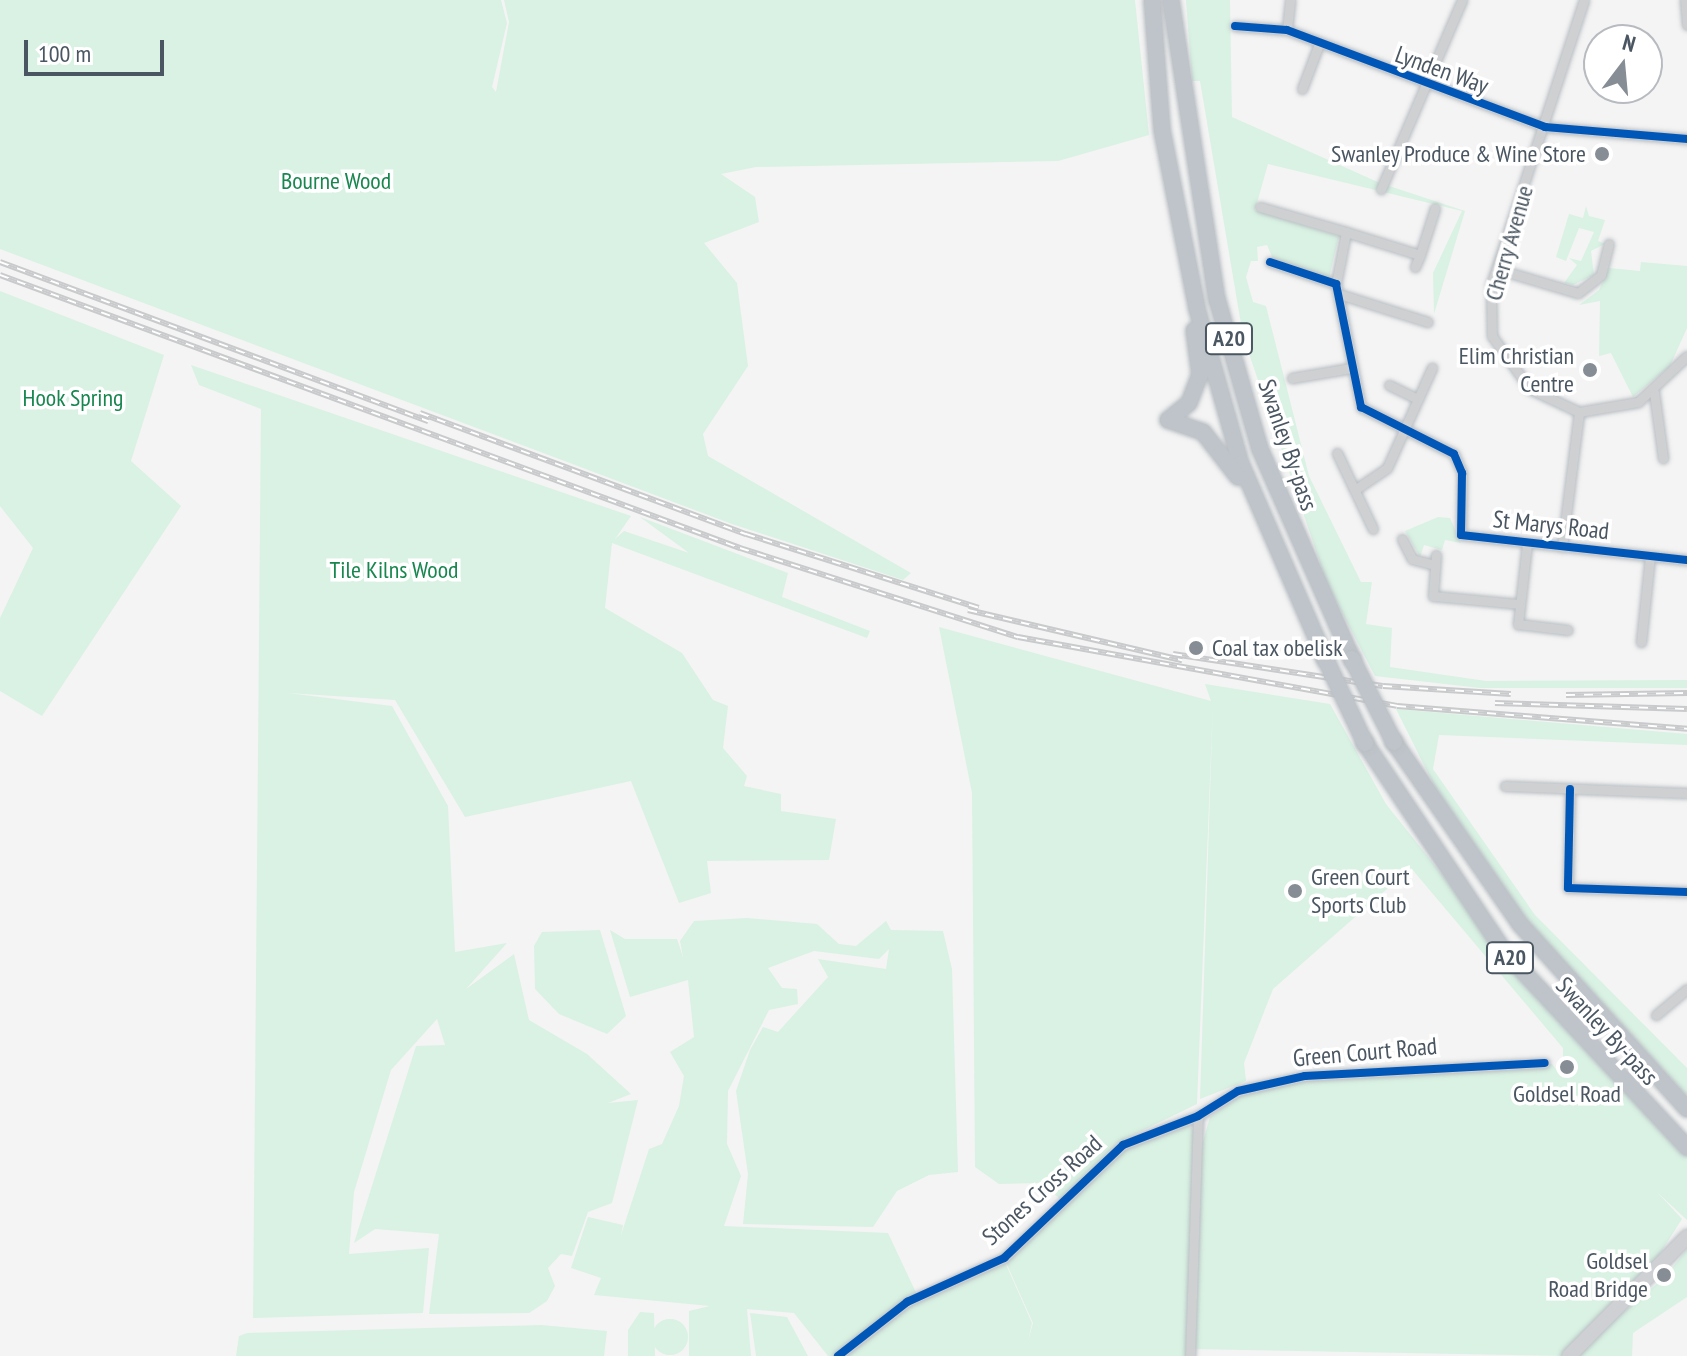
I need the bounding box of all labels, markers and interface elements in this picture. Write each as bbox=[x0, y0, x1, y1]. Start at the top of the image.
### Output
scale bar bbox=[28, 24, 168, 74]
north arrow bbox=[1583, 24, 1663, 104]
text: N bbox=[1619, 28, 1639, 58]
text: 100 m bbox=[38, 38, 91, 69]
street label: Lynden Way bbox=[1391, 40, 1493, 100]
place label: Swanley Produce & Wine Store bbox=[1330, 140, 1586, 168]
marker: Swanley Produce & Wine Store bbox=[1593, 145, 1611, 163]
park label: Bourne Wood bbox=[281, 167, 391, 195]
street label: Cherry Avenue bbox=[1479, 182, 1539, 304]
road number: A20 bbox=[1203, 321, 1255, 357]
place label: Elim Christian Centre bbox=[1459, 342, 1574, 398]
marker: Elim Christian Centre bbox=[1581, 361, 1599, 379]
street label: Swanley By-pass bbox=[1252, 375, 1324, 515]
park label: Hook Spring bbox=[22, 384, 124, 412]
street label: St Marys Road bbox=[1492, 505, 1610, 545]
park label: Tile Kilns Wood bbox=[329, 556, 459, 584]
place label: Coal tax obelisk bbox=[1212, 634, 1343, 662]
marker: Coal tax obelisk bbox=[1187, 639, 1205, 657]
place label: Green Court Sports Club bbox=[1311, 863, 1409, 919]
marker: Green Court Sports Club bbox=[1286, 882, 1304, 900]
road number: A20 bbox=[1484, 940, 1536, 976]
street label: Swanley By-pass bbox=[1550, 971, 1664, 1091]
street label: Green Court Road bbox=[1292, 1031, 1438, 1073]
marker: Goldsel Road bbox=[1558, 1058, 1576, 1076]
place label: Goldsel Road bbox=[1513, 1080, 1621, 1108]
street label: Stones Cross Road bbox=[976, 1129, 1108, 1251]
place label: Goldsel Road Bridge bbox=[1548, 1247, 1648, 1303]
marker: Goldsel Road Bridge bbox=[1655, 1266, 1673, 1284]

